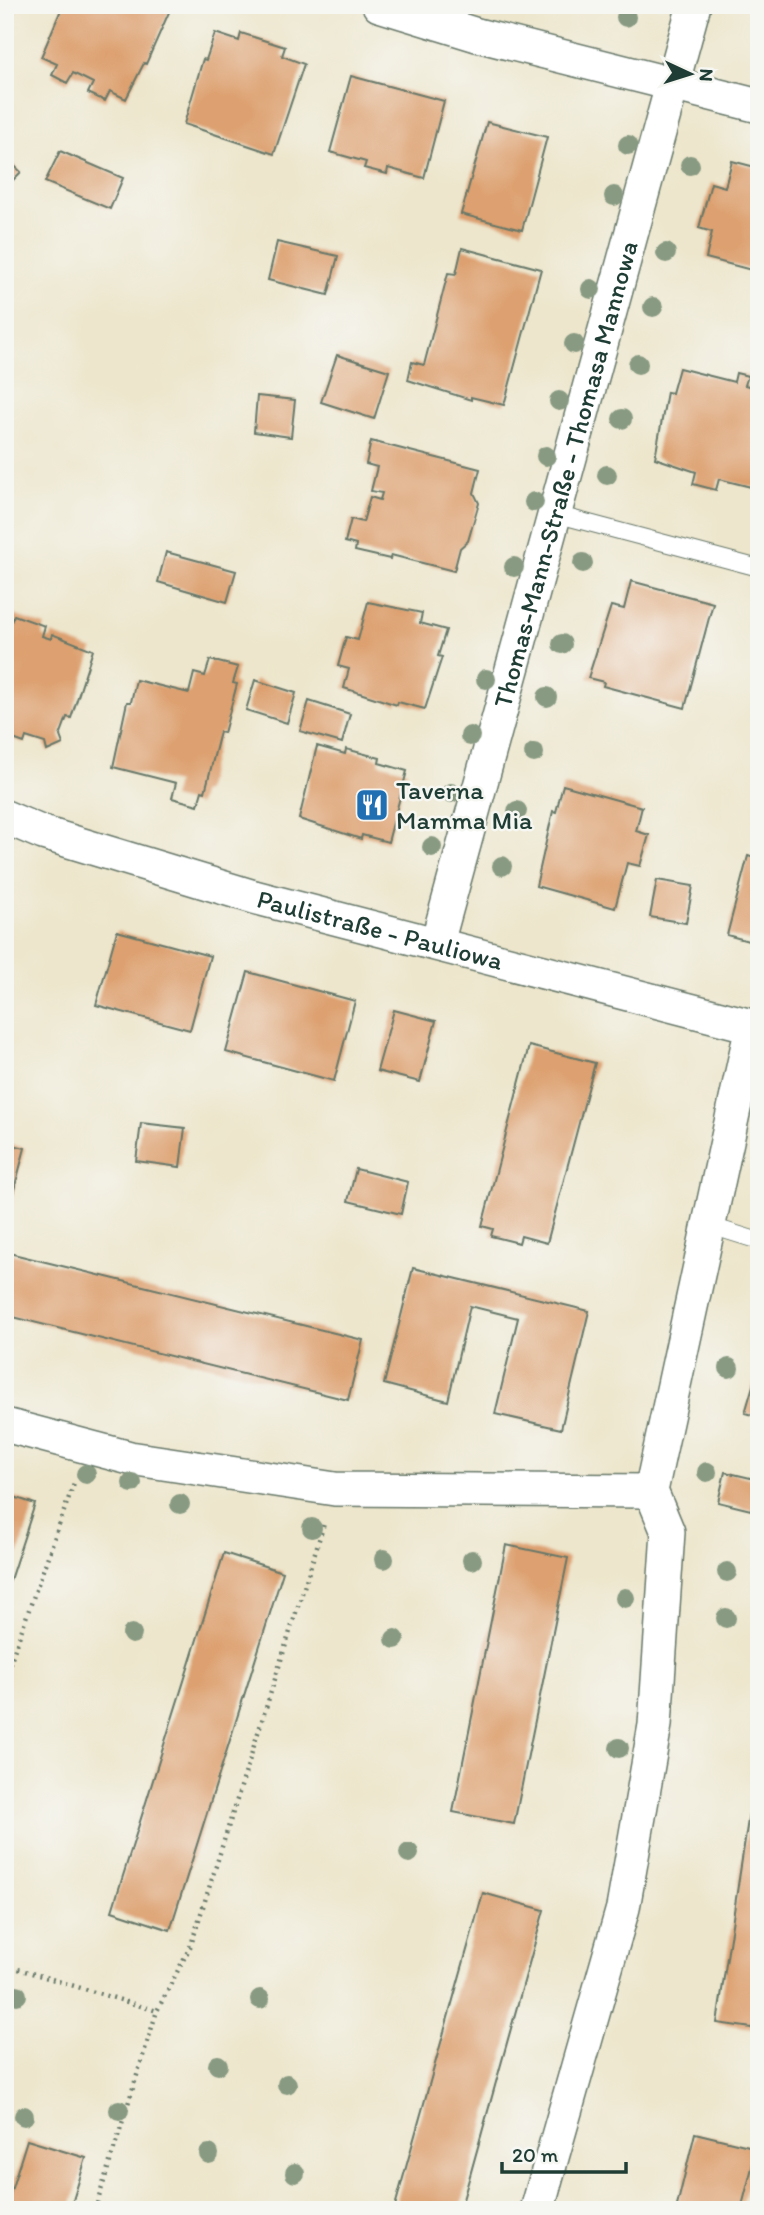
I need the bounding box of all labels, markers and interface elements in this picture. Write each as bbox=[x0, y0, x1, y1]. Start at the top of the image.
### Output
north arrow bbox=[656, 38, 726, 108]
text: N bbox=[695, 68, 718, 82]
street label: Thomas-Mann-Straße - Thomasa Mannowa bbox=[486, 237, 645, 711]
place label: Taverna Mamma Mia bbox=[396, 774, 533, 836]
restaurant icon: Taverna Mamma Mia bbox=[353, 786, 391, 824]
street label: Paulistraße - Pauliowa bbox=[254, 883, 507, 977]
scale bar bbox=[502, 2131, 626, 2175]
text: 20 m bbox=[512, 2142, 559, 2167]

